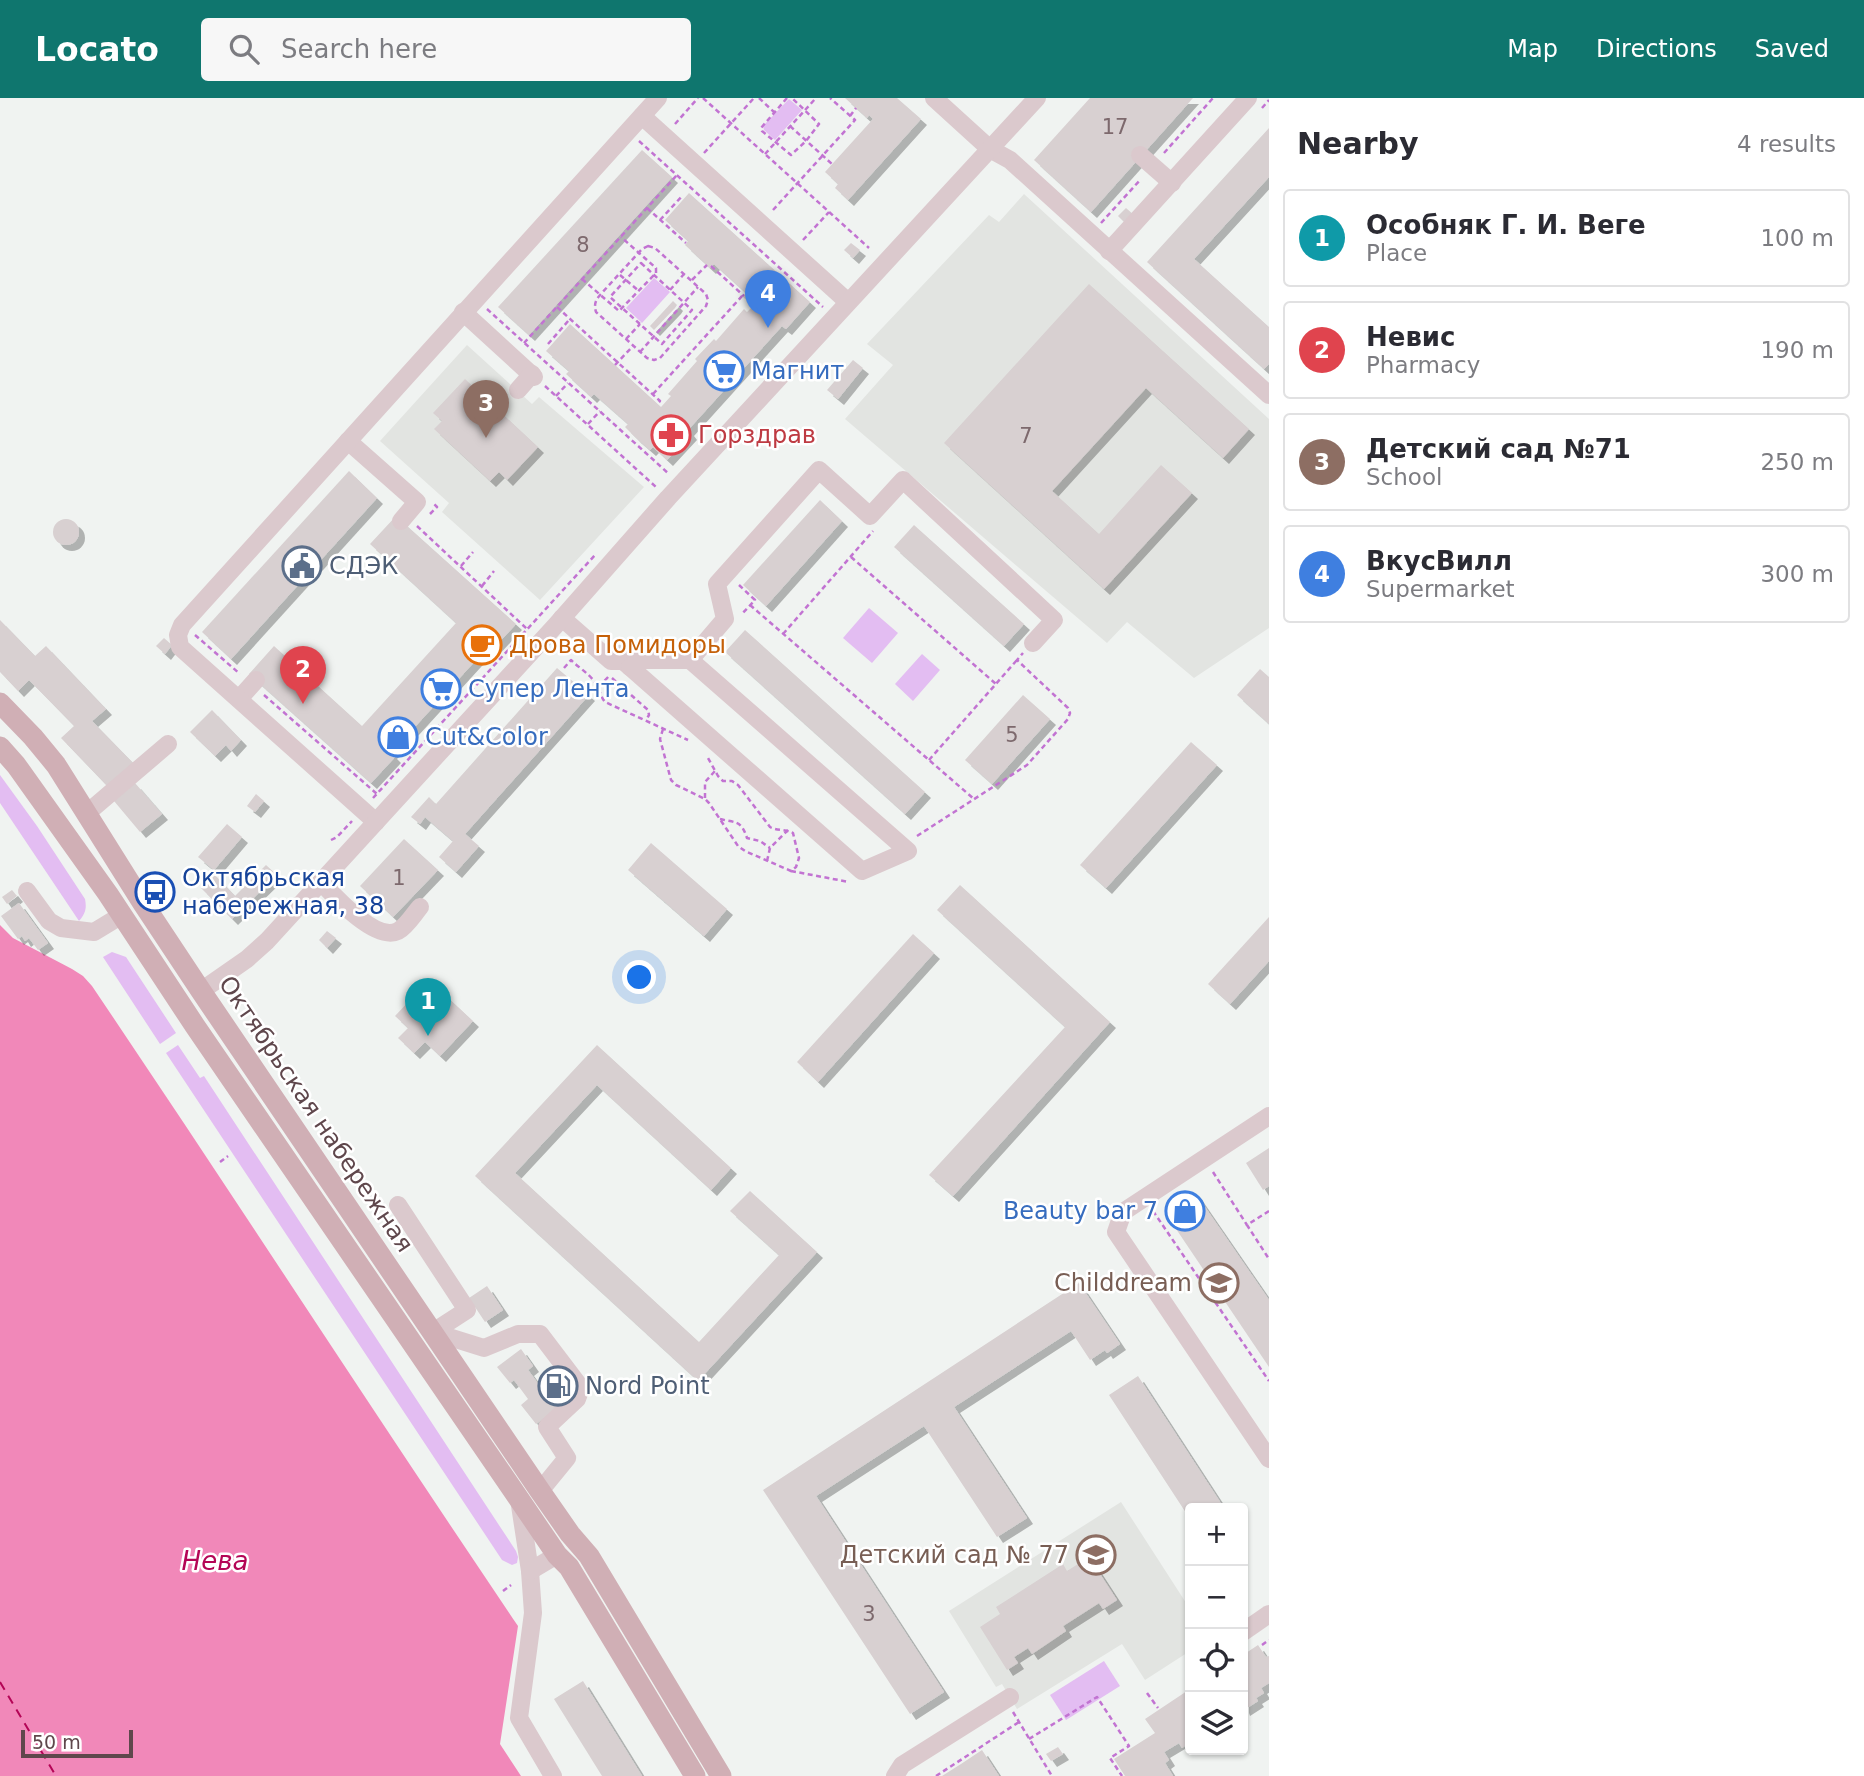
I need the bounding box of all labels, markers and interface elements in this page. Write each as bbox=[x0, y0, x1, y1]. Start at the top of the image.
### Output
search box bbox=[201, 18, 691, 81]
text: Locato bbox=[35, 30, 159, 69]
icon: search bbox=[225, 30, 263, 68]
text: Search here bbox=[281, 34, 437, 64]
text: Map bbox=[1507, 35, 1558, 63]
text: Directions bbox=[1596, 35, 1717, 63]
text: Saved bbox=[1755, 35, 1829, 63]
house number: 17 bbox=[1102, 115, 1128, 139]
text: Nearby bbox=[1297, 126, 1419, 161]
text: 4 results bbox=[1737, 131, 1836, 157]
text: Особняк Г. И. Веге bbox=[1366, 210, 1646, 240]
text: 1 bbox=[1314, 225, 1330, 251]
text: 100 m bbox=[1760, 225, 1834, 251]
house number: 8 bbox=[576, 233, 590, 257]
text: Place bbox=[1366, 240, 1427, 266]
pin: 4 bbox=[745, 270, 791, 328]
text: Невис bbox=[1366, 322, 1455, 352]
text: 2 bbox=[1314, 337, 1330, 363]
text: 190 m bbox=[1760, 337, 1834, 363]
supermarket icon: Магнит bbox=[703, 350, 745, 392]
text: Pharmacy bbox=[1366, 352, 1480, 378]
place label: Магнит bbox=[751, 357, 844, 385]
pin: 3 bbox=[463, 380, 509, 438]
pharmacy icon: Горздрав bbox=[650, 414, 692, 456]
place label: Горздрав bbox=[698, 421, 816, 449]
house number: 7 bbox=[1019, 424, 1033, 448]
text: Детский сад №71 bbox=[1366, 434, 1631, 464]
text: 3 bbox=[1314, 449, 1330, 475]
text: 250 m bbox=[1760, 449, 1834, 475]
text: School bbox=[1366, 464, 1442, 490]
public building icon: СДЭК bbox=[281, 545, 323, 587]
text: ВкусВилл bbox=[1366, 546, 1512, 576]
place label: СДЭК bbox=[329, 552, 398, 580]
text: 4 bbox=[1314, 561, 1330, 587]
text: 300 m bbox=[1760, 561, 1834, 587]
text: Supermarket bbox=[1366, 576, 1515, 602]
cafe icon: Дрова Помидоры bbox=[461, 624, 503, 666]
place label: Дрова Помидоры bbox=[509, 631, 726, 659]
pin: 2 bbox=[280, 646, 326, 704]
supermarket icon: Супер Лента bbox=[420, 668, 462, 710]
place label: Супер Лента bbox=[468, 675, 629, 703]
shop icon: Cut&Color bbox=[377, 716, 419, 758]
place label: Cut&Color bbox=[425, 723, 548, 751]
house number: 5 bbox=[1005, 723, 1019, 747]
place label: Октябрьская набережная, 38 bbox=[182, 864, 384, 920]
house number: 1 bbox=[392, 866, 406, 890]
bus stop icon: Октябрьская набережная, 38 bbox=[134, 871, 176, 913]
your location bbox=[622, 960, 656, 994]
street label: Октябрьская набережная bbox=[213, 971, 419, 1257]
pin: 1 bbox=[405, 978, 451, 1036]
shop icon: Beauty bar 7 bbox=[1164, 1190, 1206, 1232]
place label: Beauty bar 7 bbox=[1003, 1197, 1158, 1225]
school or university icon: Childdream bbox=[1198, 1262, 1240, 1304]
place label: Childdream bbox=[1054, 1269, 1192, 1297]
fuel station icon: Nord Point bbox=[537, 1365, 579, 1407]
place label: Nord Point bbox=[585, 1372, 710, 1400]
map controls bbox=[1185, 1503, 1248, 1755]
button: + bbox=[1185, 1503, 1248, 1566]
school or university icon: Детский сад № 77 bbox=[1075, 1534, 1117, 1576]
place label: Детский сад № 77 bbox=[840, 1541, 1069, 1569]
water label: Нева bbox=[182, 1546, 248, 1576]
button: − bbox=[1185, 1566, 1248, 1629]
house number: 3 bbox=[862, 1602, 876, 1626]
button: locate bbox=[1185, 1629, 1248, 1692]
button: layers bbox=[1185, 1692, 1248, 1755]
scale bar bbox=[21, 1727, 133, 1759]
text: 50 m bbox=[32, 1731, 81, 1753]

